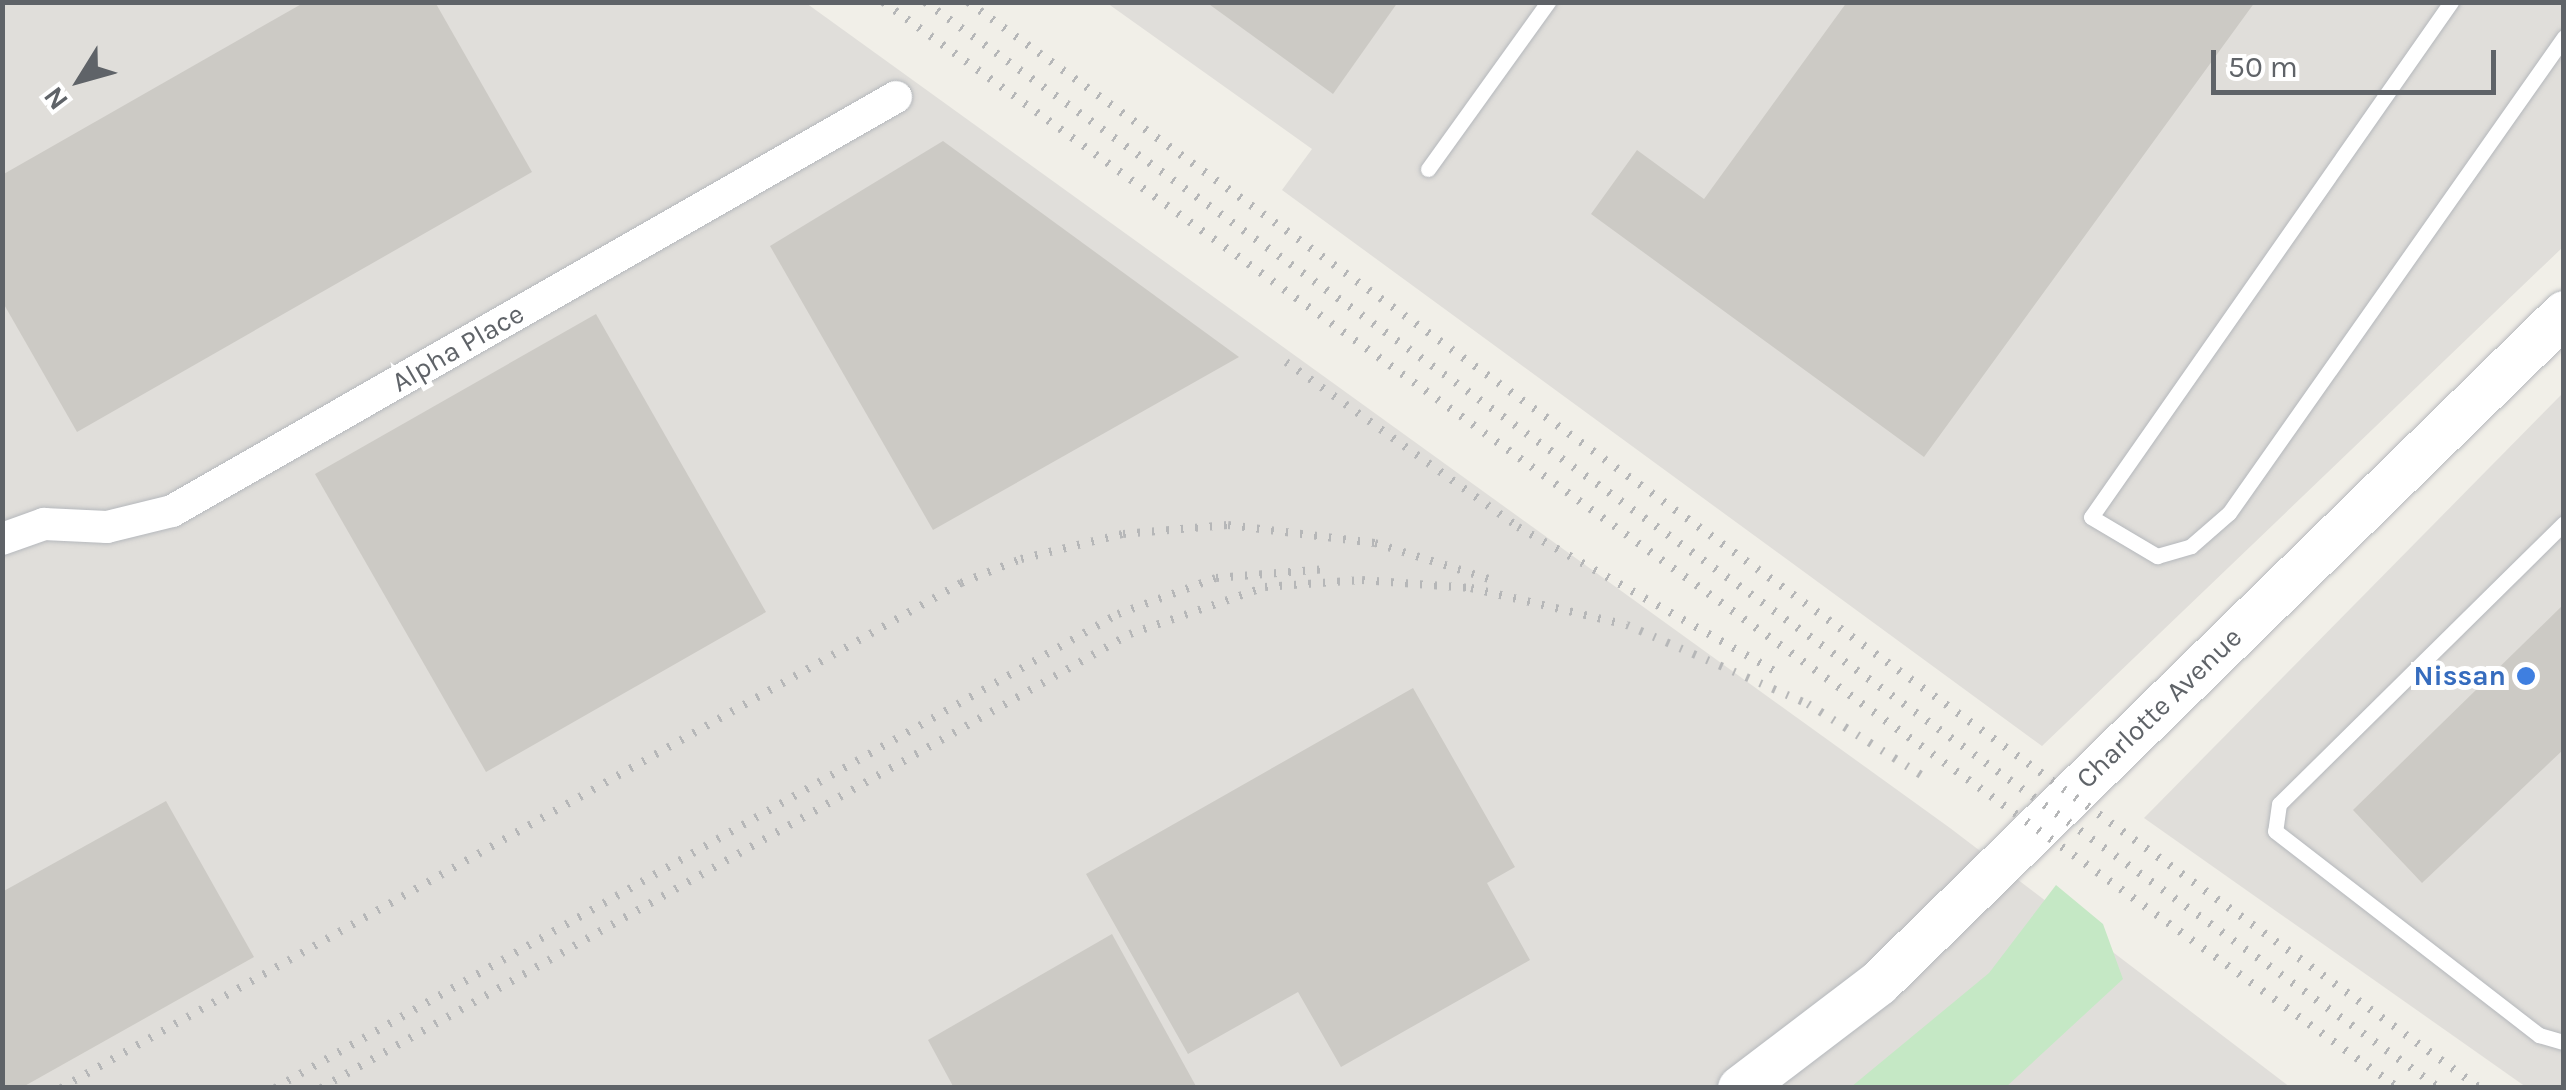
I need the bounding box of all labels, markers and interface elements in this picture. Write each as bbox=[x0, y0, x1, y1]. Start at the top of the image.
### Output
north arrow bbox=[30, 30, 130, 130]
scale bar bbox=[2216, 30, 2501, 92]
text: 50 m bbox=[2228, 49, 2298, 85]
text: N bbox=[36, 80, 75, 116]
street label: Alpha Place bbox=[386, 297, 530, 399]
street label: Charlotte Avenue bbox=[2069, 621, 2249, 795]
place label: Nissan bbox=[2413, 659, 2506, 693]
marker: Nissan bbox=[2515, 665, 2537, 687]

